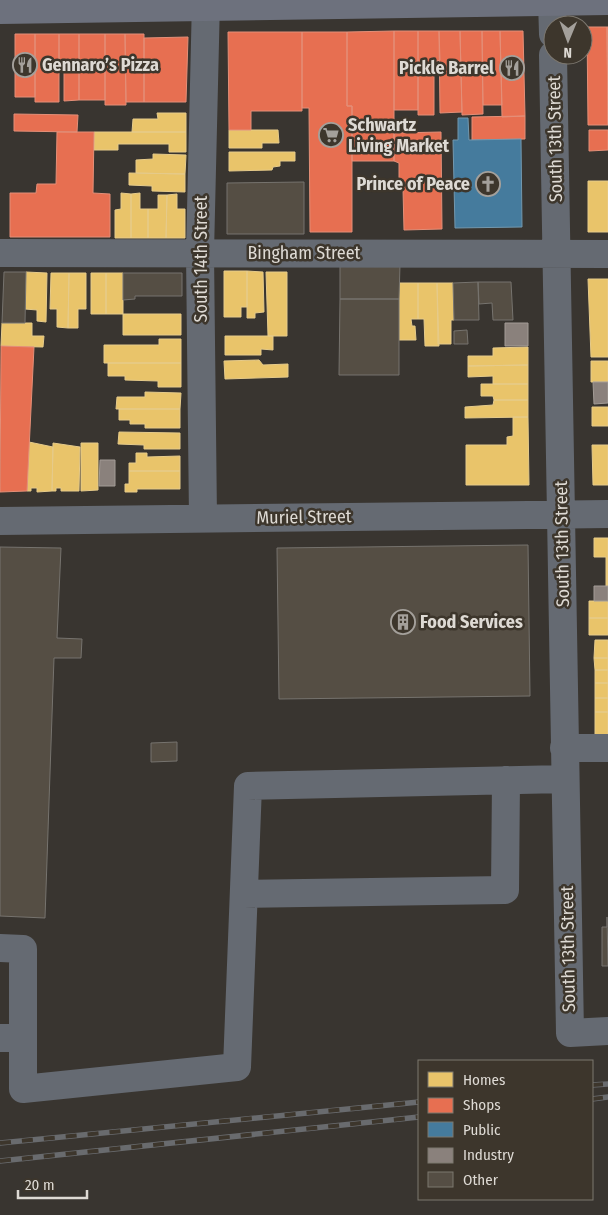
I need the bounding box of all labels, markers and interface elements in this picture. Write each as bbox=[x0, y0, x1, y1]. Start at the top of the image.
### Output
north arrow bbox=[543, 15, 593, 65]
text: N bbox=[563, 44, 572, 61]
restaurant icon: Gennaro’s Pizza bbox=[12, 52, 38, 78]
place label: Gennaro’s Pizza bbox=[42, 54, 159, 76]
restaurant icon: Pickle Barrel bbox=[499, 55, 525, 81]
place label: Pickle Barrel bbox=[399, 57, 494, 79]
street label: South 13th Street bbox=[543, 76, 567, 202]
place label: Schwartz Living Market bbox=[348, 114, 450, 157]
supermarket icon: Schwartz Living Market bbox=[318, 122, 344, 148]
church icon: Prince of Peace bbox=[475, 171, 501, 197]
place label: Prince of Peace bbox=[356, 173, 470, 195]
street label: South 14th Street bbox=[190, 195, 212, 323]
street label: Bingham Street bbox=[248, 242, 361, 264]
street label: South 13th Street bbox=[550, 481, 574, 607]
street label: Muriel Street bbox=[256, 505, 352, 529]
building icon: Food Services bbox=[390, 609, 416, 635]
place label: Food Services bbox=[420, 611, 523, 633]
street label: South 13th Street bbox=[556, 886, 580, 1012]
legend bbox=[418, 1060, 593, 1200]
text: Homes bbox=[463, 1071, 505, 1089]
text: Shops bbox=[463, 1096, 501, 1114]
text: Public bbox=[463, 1121, 501, 1139]
text: Industry bbox=[463, 1146, 514, 1164]
scale bar bbox=[18, 1168, 86, 1200]
text: Other bbox=[463, 1171, 499, 1189]
text: 20 m bbox=[25, 1176, 55, 1194]

